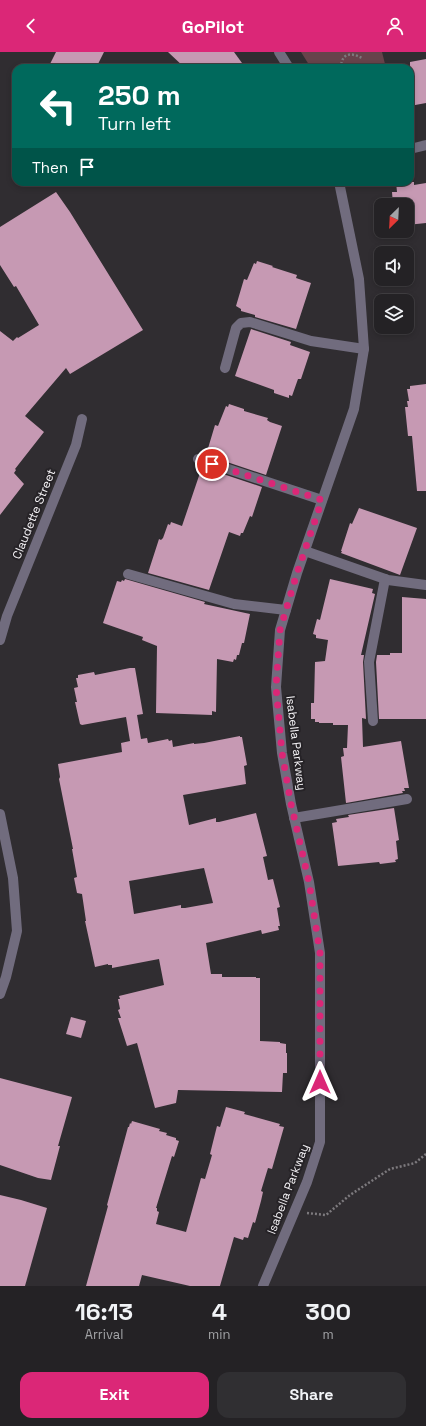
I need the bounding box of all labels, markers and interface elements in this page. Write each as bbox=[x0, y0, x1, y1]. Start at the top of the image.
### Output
icon: back bbox=[20, 15, 42, 37]
text: GoPilot bbox=[182, 15, 244, 38]
icon: person bbox=[384, 15, 406, 37]
text: 250 m bbox=[98, 77, 181, 113]
icon: left bbox=[32, 80, 84, 132]
text: Turn left bbox=[98, 112, 171, 135]
icon: arrive bbox=[76, 156, 98, 178]
text: Then bbox=[32, 158, 68, 177]
north arrow bbox=[374, 198, 414, 238]
map controls bbox=[374, 198, 414, 334]
button: sound bbox=[374, 246, 414, 286]
button: layers bbox=[374, 294, 414, 334]
pin bbox=[195, 447, 229, 481]
icon: arrive bbox=[201, 453, 223, 475]
street label: Claudette Street bbox=[9, 467, 59, 561]
street label: Isabella Parkway bbox=[282, 695, 310, 791]
position arrow bbox=[299, 1061, 341, 1103]
street label: Isabella Parkway bbox=[263, 1142, 313, 1236]
text: 16:13 bbox=[75, 1296, 133, 1327]
text: 4 bbox=[212, 1296, 227, 1327]
text: 300 bbox=[305, 1296, 351, 1327]
text: Arrival bbox=[85, 1326, 123, 1343]
text: min bbox=[208, 1326, 230, 1343]
text: m bbox=[323, 1326, 334, 1343]
button: Exit bbox=[20, 1372, 209, 1418]
button: Share bbox=[217, 1372, 406, 1418]

